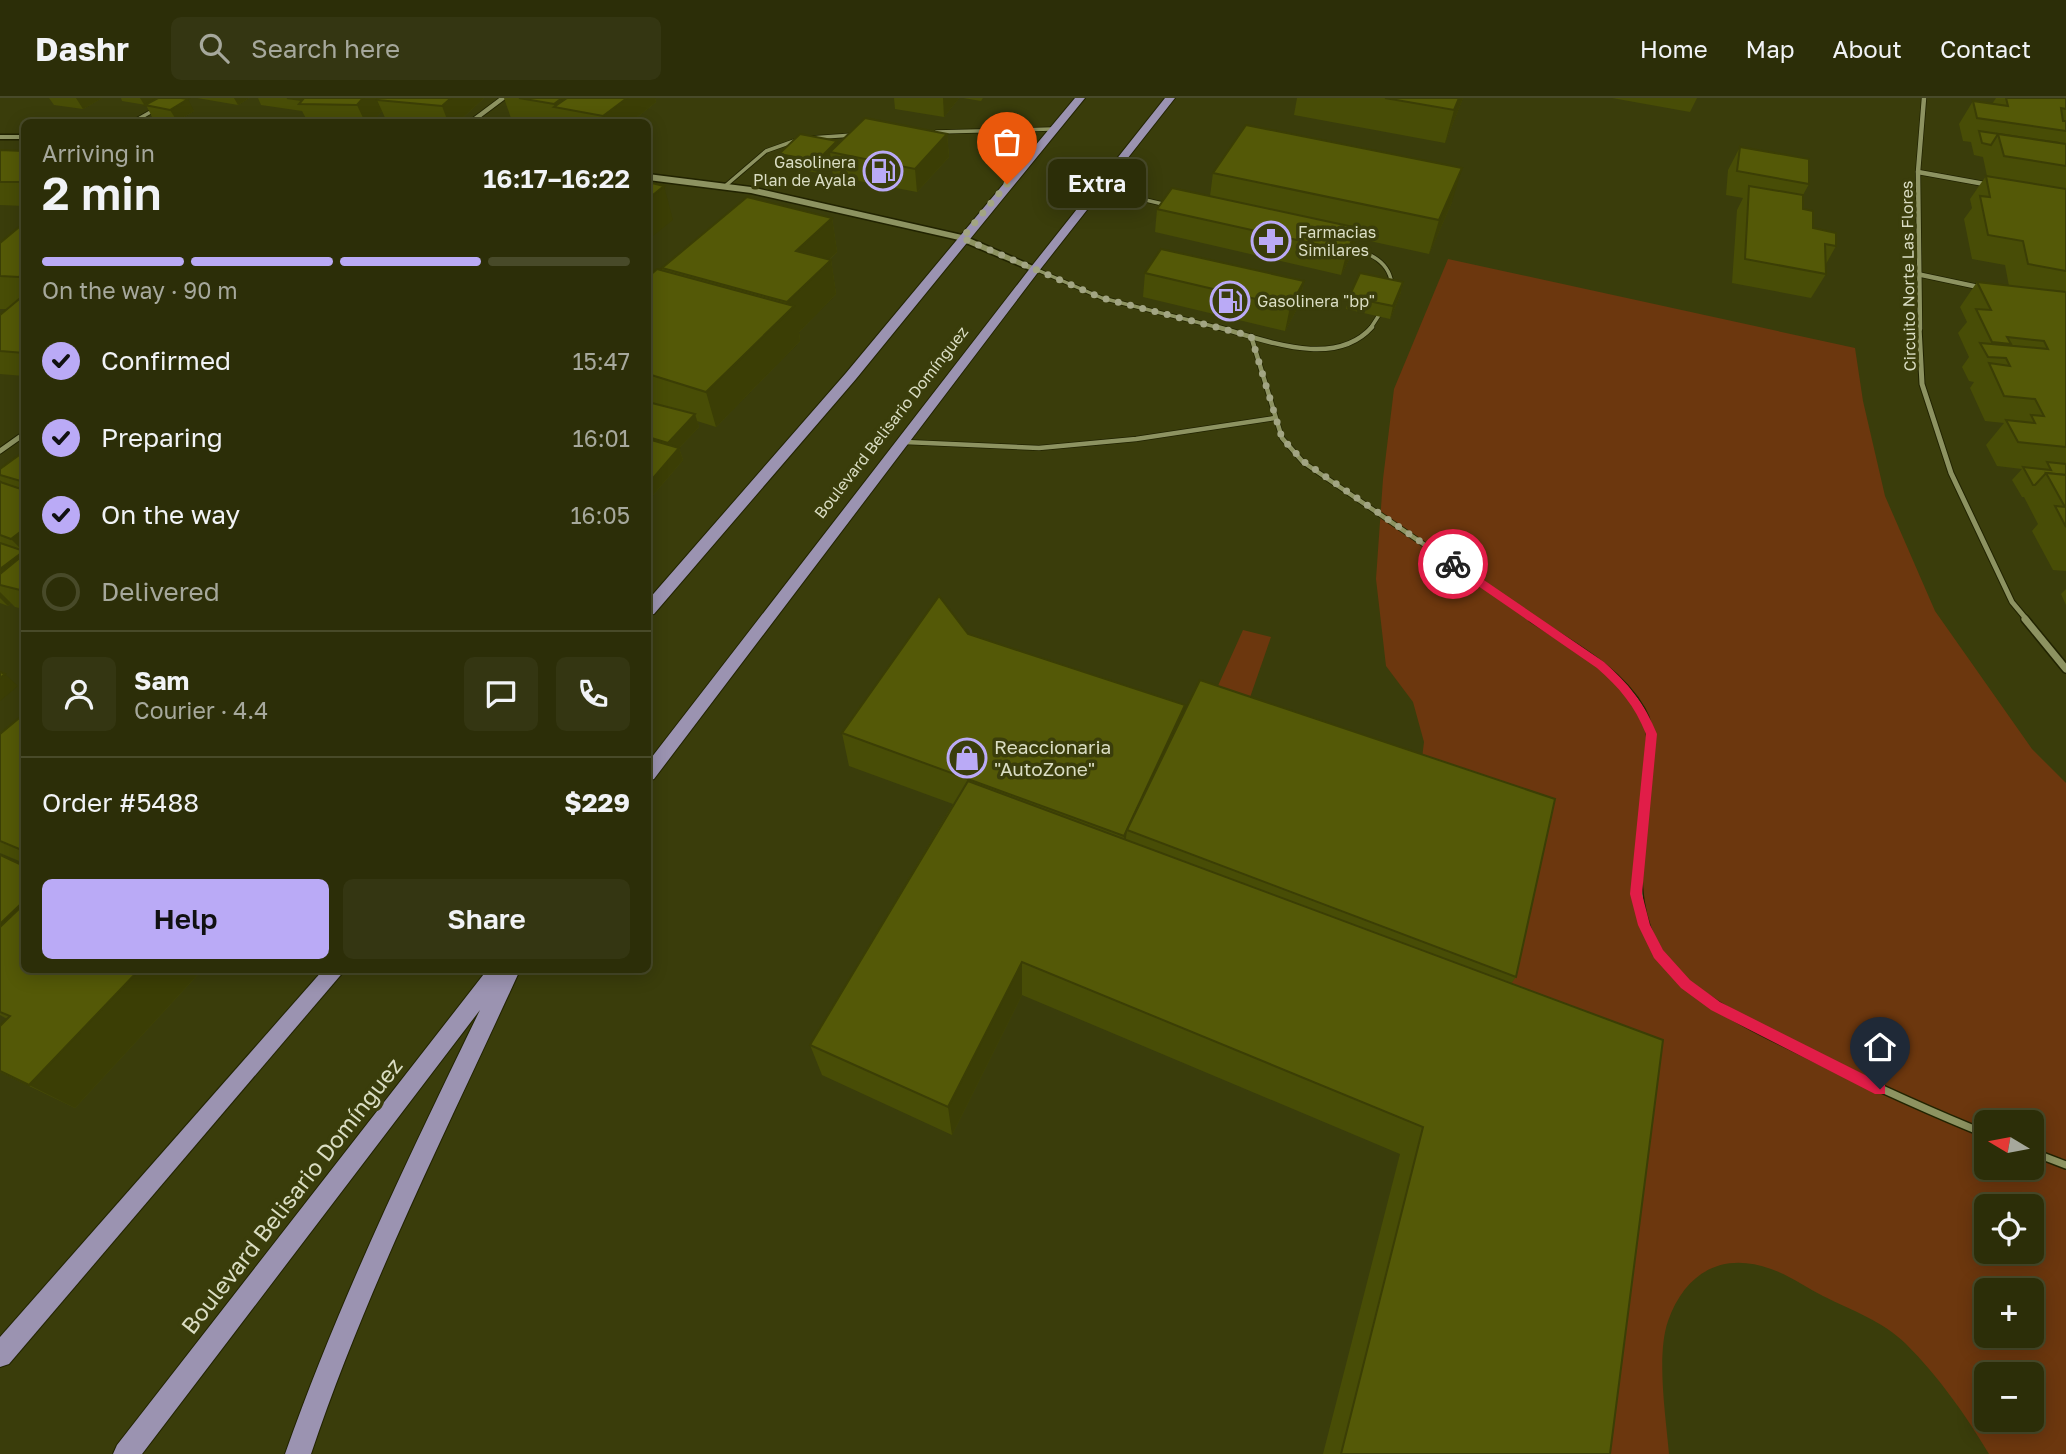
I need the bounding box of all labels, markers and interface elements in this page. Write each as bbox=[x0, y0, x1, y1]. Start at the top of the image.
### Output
search box bbox=[171, 17, 661, 80]
text: Dashr bbox=[35, 29, 129, 68]
icon: search bbox=[195, 29, 233, 67]
text: Search here bbox=[251, 33, 400, 64]
text: Home bbox=[1640, 34, 1708, 63]
text: Map bbox=[1746, 34, 1795, 63]
text: About bbox=[1833, 34, 1902, 63]
text: Contact bbox=[1940, 34, 2031, 63]
pin bbox=[977, 112, 1037, 184]
icon: bag bbox=[988, 123, 1026, 161]
text: Arriving in bbox=[42, 139, 155, 167]
fuel station icon: Gasolinera Plan de Ayala bbox=[862, 150, 904, 192]
place label: Gasolinera Plan de Ayala bbox=[753, 152, 856, 190]
callout: Extra bbox=[1049, 160, 1147, 208]
text: 16:17–16:22 bbox=[483, 163, 630, 194]
text: 2 min bbox=[42, 165, 162, 220]
text: Extra bbox=[1068, 169, 1126, 197]
street label: Circuito Norte Las Flores bbox=[1896, 181, 1920, 371]
pharmacy icon: Farmacias Similares bbox=[1250, 220, 1292, 262]
place label: Farmacias Similares bbox=[1298, 222, 1376, 260]
text: On the way · 90 m bbox=[42, 276, 238, 304]
fuel station icon: Gasolinera "bp" bbox=[1209, 280, 1251, 322]
place label: Gasolinera "bp" bbox=[1257, 291, 1375, 311]
street label: Boulevard Belisario Domínguez bbox=[810, 322, 972, 522]
icon: check bbox=[42, 342, 80, 380]
text: Confirmed bbox=[101, 345, 231, 376]
text: 15:47 bbox=[572, 347, 630, 375]
icon: check bbox=[42, 419, 80, 457]
text: Preparing bbox=[101, 422, 223, 453]
text: 16:01 bbox=[573, 424, 630, 452]
icon: check bbox=[42, 496, 80, 534]
text: On the way bbox=[101, 499, 240, 530]
text: 16:05 bbox=[570, 501, 630, 529]
courier bbox=[1418, 529, 1488, 599]
icon: bike bbox=[1434, 545, 1472, 583]
text: Delivered bbox=[101, 576, 220, 607]
button: person bbox=[42, 657, 116, 731]
button: chat bbox=[464, 657, 538, 731]
button: phone bbox=[556, 657, 630, 731]
text: Sam bbox=[134, 665, 189, 696]
text: Courier · 4.4 bbox=[134, 696, 268, 724]
place label: Reaccionaria "AutoZone" bbox=[994, 735, 1111, 780]
shop icon: Reaccionaria "AutoZone" bbox=[946, 737, 988, 779]
text: Order #5488 bbox=[42, 787, 199, 818]
text: $229 bbox=[564, 787, 630, 818]
button: Help bbox=[42, 879, 329, 959]
button: Share bbox=[343, 879, 630, 959]
pin bbox=[1850, 1017, 1910, 1089]
icon: home bbox=[1861, 1028, 1899, 1066]
street label: Boulevard Belisario Domínguez bbox=[175, 1052, 408, 1339]
north arrow bbox=[1974, 1110, 2044, 1180]
map controls bbox=[1974, 1110, 2044, 1432]
button: locate bbox=[1974, 1194, 2044, 1264]
button: + bbox=[1974, 1278, 2044, 1348]
button: − bbox=[1974, 1362, 2044, 1432]

